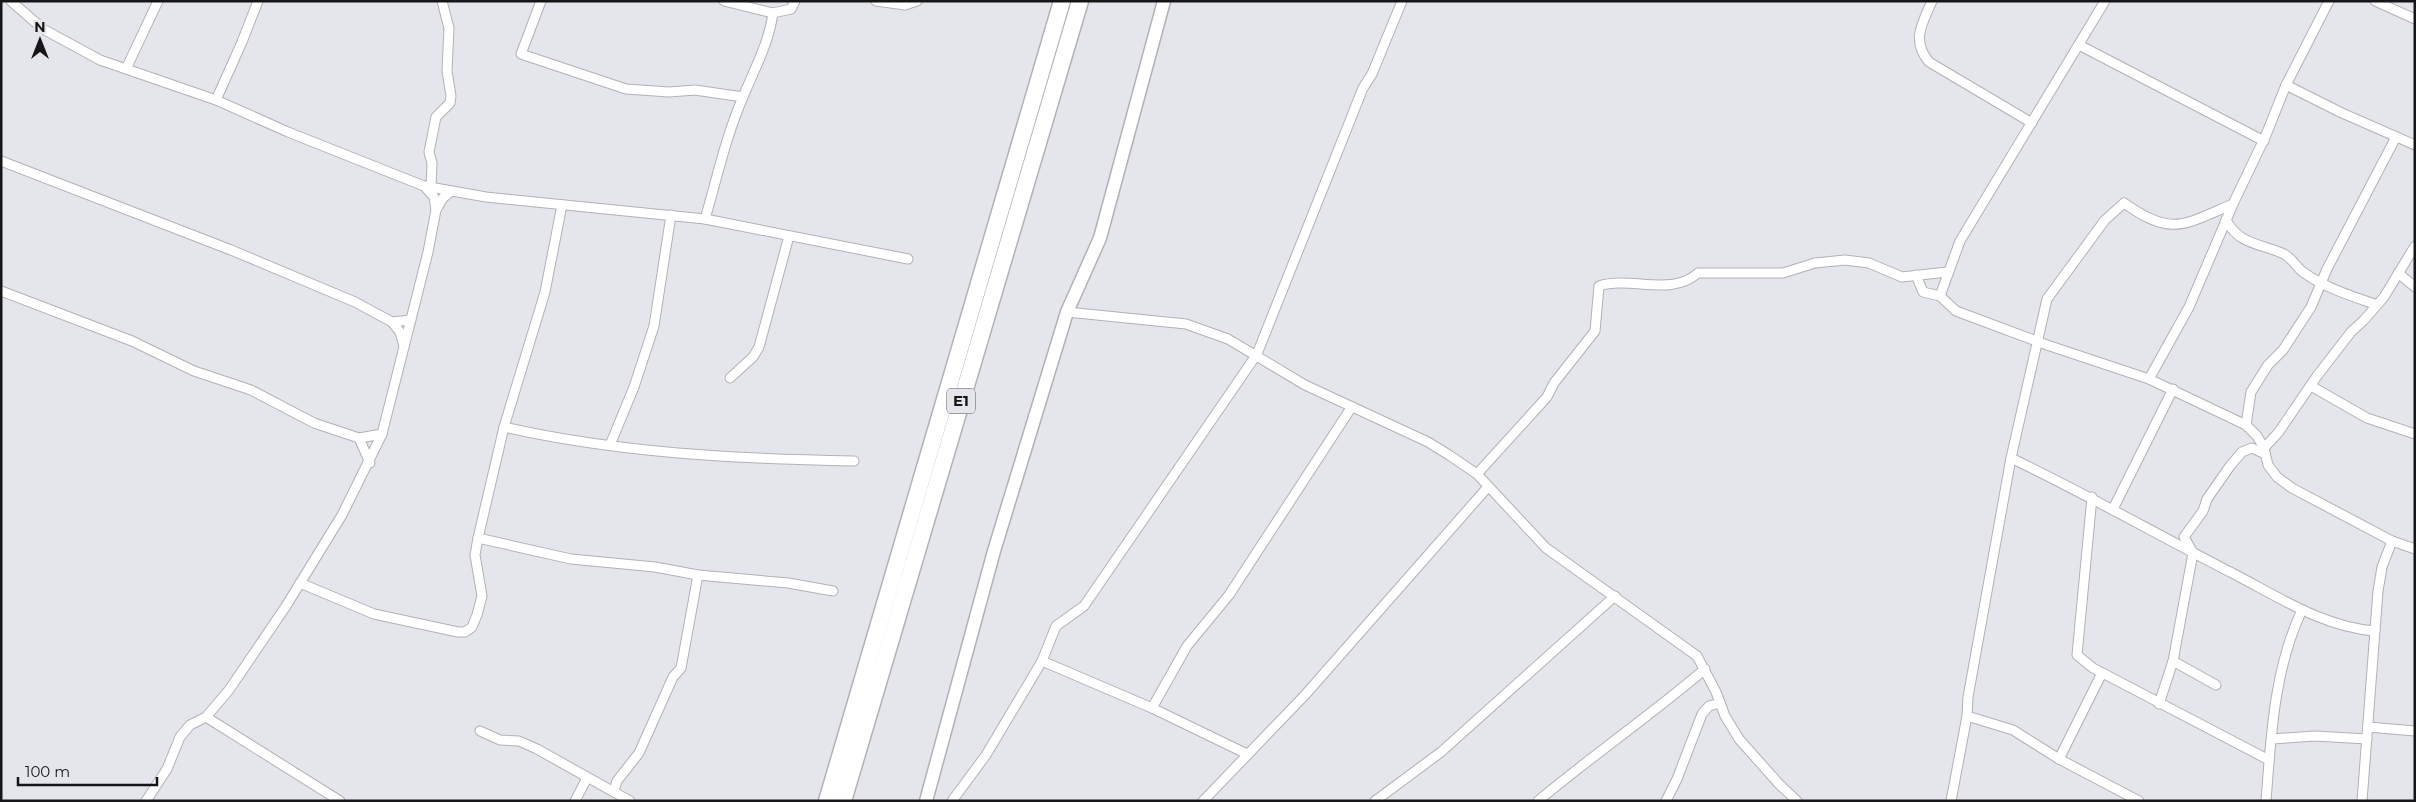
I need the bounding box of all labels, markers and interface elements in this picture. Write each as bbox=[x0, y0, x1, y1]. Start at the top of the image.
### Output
north arrow bbox=[15, 15, 65, 65]
text: N bbox=[34, 18, 46, 36]
road number: E1 bbox=[947, 388, 975, 414]
scale bar bbox=[18, 754, 156, 786]
text: 100 m bbox=[25, 762, 70, 781]

